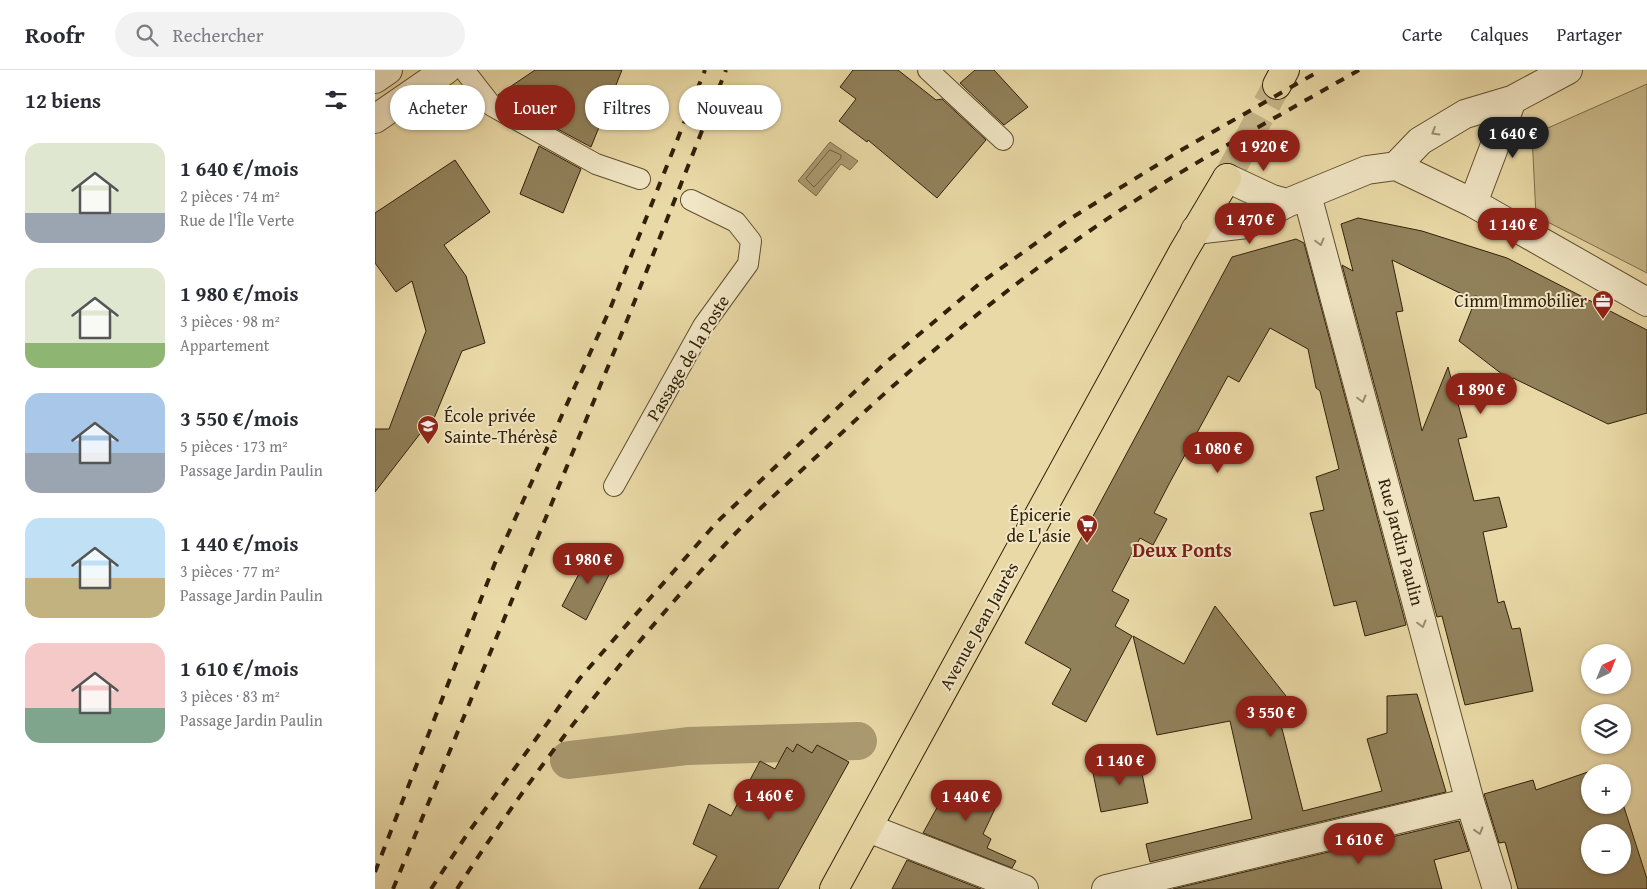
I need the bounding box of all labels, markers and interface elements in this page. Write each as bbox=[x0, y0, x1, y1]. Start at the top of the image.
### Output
search box bbox=[115, 12, 465, 57]
text: Roofr bbox=[25, 17, 85, 52]
icon: search bbox=[133, 21, 161, 49]
text: Rechercher bbox=[173, 21, 264, 49]
text: Carte bbox=[1402, 21, 1443, 48]
text: Calques bbox=[1471, 21, 1529, 48]
text: Partager bbox=[1557, 21, 1622, 48]
text: 12 biens bbox=[25, 85, 101, 116]
chip: Acheter bbox=[390, 85, 485, 130]
chip: Louer bbox=[495, 85, 575, 130]
chip: Filtres bbox=[585, 85, 669, 130]
chip: Nouveau bbox=[679, 85, 781, 130]
icon: filters bbox=[322, 86, 350, 114]
pin: 1 640 € bbox=[1467, 116, 1559, 159]
text: 1 640 € bbox=[1489, 121, 1537, 145]
one-way arrow bbox=[1432, 126, 1441, 136]
pin: 1 920 € bbox=[1218, 129, 1310, 172]
text: 1 920 € bbox=[1240, 134, 1288, 158]
text: 1 640 €/mois bbox=[180, 153, 298, 184]
icon: home bbox=[65, 163, 125, 223]
text: 2 pièces · 74 m² bbox=[180, 184, 280, 208]
pin: 1 470 € bbox=[1204, 202, 1296, 245]
text: 1 470 € bbox=[1226, 207, 1274, 231]
text: Rue de l'Île Verte bbox=[180, 208, 294, 232]
pin: 1 140 € bbox=[1467, 208, 1559, 250]
text: 1 140 € bbox=[1489, 212, 1537, 236]
one-way arrow bbox=[1314, 238, 1325, 247]
text: 1 980 €/mois bbox=[180, 278, 298, 309]
place label: Cimm Immobilier bbox=[1454, 287, 1588, 314]
icon: home bbox=[65, 288, 125, 348]
office icon: Cimm Immobilier bbox=[1591, 289, 1615, 320]
street label: Passage de la Poste bbox=[639, 290, 736, 426]
text: 3 pièces · 98 m² bbox=[180, 309, 280, 333]
text: Appartement bbox=[180, 333, 270, 357]
pin: 1 890 € bbox=[1435, 372, 1527, 415]
text: 1 890 € bbox=[1457, 377, 1505, 401]
one-way arrow bbox=[1356, 395, 1367, 404]
place label: École privée Sainte-Thérèse bbox=[444, 402, 558, 450]
text: 3 550 €/mois bbox=[180, 403, 298, 434]
icon: home bbox=[65, 413, 125, 473]
school or university icon: École privée Sainte-Thérèse bbox=[416, 414, 440, 445]
pin: 1 080 € bbox=[1172, 432, 1264, 474]
text: 5 pièces · 173 m² bbox=[180, 434, 288, 458]
text: 1 080 € bbox=[1194, 436, 1242, 460]
text: Passage Jardin Paulin bbox=[180, 458, 323, 482]
street label: Rue Jardin Paulin bbox=[1372, 475, 1431, 609]
place label: Épicerie de L'asie bbox=[1006, 501, 1071, 549]
supermarket icon: Épicerie de L'asie bbox=[1075, 513, 1099, 544]
text: 1 440 €/mois bbox=[180, 528, 298, 559]
district label: Deux Ponts bbox=[1132, 535, 1232, 564]
icon: home bbox=[65, 538, 125, 598]
pin: 1 980 € bbox=[542, 542, 634, 585]
text: 1 980 € bbox=[564, 547, 612, 571]
street label: Avenue Jean Jaurès bbox=[932, 557, 1025, 695]
text: 3 pièces · 77 m² bbox=[180, 559, 280, 583]
text: Passage Jardin Paulin bbox=[180, 583, 323, 607]
one-way arrow bbox=[1417, 619, 1427, 627]
north arrow bbox=[1581, 644, 1631, 694]
map controls bbox=[1581, 644, 1631, 874]
text: 1 610 €/mois bbox=[180, 653, 298, 684]
icon: home bbox=[65, 663, 125, 723]
text: 3 pièces · 83 m² bbox=[180, 684, 280, 708]
pin: 3 550 € bbox=[1225, 696, 1317, 738]
text: 3 550 € bbox=[1247, 700, 1295, 724]
button: layers bbox=[1581, 704, 1631, 754]
text: Passage Jardin Paulin bbox=[180, 708, 323, 732]
pin: 1 140 € bbox=[1074, 744, 1166, 786]
text: 1 140 € bbox=[1096, 748, 1144, 772]
button: + bbox=[1581, 764, 1631, 814]
pin: 1 460 € bbox=[723, 778, 815, 821]
pin: 1 440 € bbox=[920, 780, 1012, 822]
text: 1 460 € bbox=[745, 783, 793, 807]
text: 1 440 € bbox=[942, 784, 990, 808]
pin: 1 610 € bbox=[1313, 822, 1405, 865]
button: − bbox=[1581, 824, 1631, 874]
one-way arrow bbox=[1474, 826, 1484, 835]
text: 1 610 € bbox=[1335, 827, 1383, 851]

